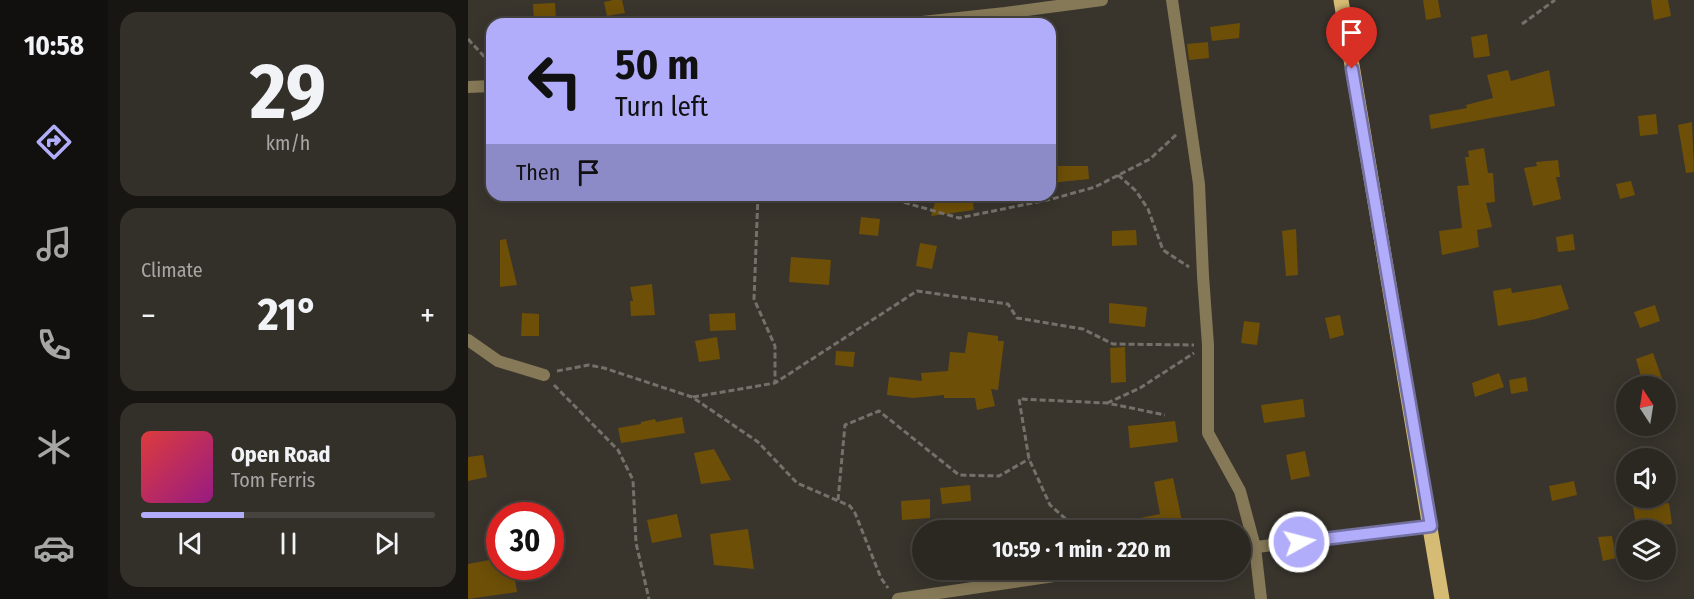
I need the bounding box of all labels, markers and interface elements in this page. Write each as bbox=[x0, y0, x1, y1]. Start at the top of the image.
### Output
pin bbox=[1326, 7, 1377, 69]
icon: arrive bbox=[1335, 16, 1368, 49]
text: 10:58 bbox=[24, 30, 84, 62]
text: 50 m bbox=[615, 40, 699, 90]
icon: left bbox=[516, 42, 594, 120]
text: 29 bbox=[250, 45, 326, 139]
text: Turn left bbox=[615, 91, 708, 123]
icon: directions bbox=[33, 121, 75, 163]
text: km/h bbox=[266, 131, 310, 155]
icon: arrive bbox=[572, 156, 605, 189]
text: Then bbox=[516, 159, 560, 186]
icon: music bbox=[33, 223, 75, 265]
text: Climate bbox=[141, 258, 203, 282]
text: 21° bbox=[258, 288, 318, 342]
text: − bbox=[141, 296, 156, 336]
text: + bbox=[420, 296, 435, 336]
icon: phone bbox=[33, 324, 75, 366]
north arrow bbox=[1616, 376, 1676, 436]
map controls bbox=[1616, 376, 1676, 580]
icon: climate bbox=[33, 426, 75, 468]
text: Open Road bbox=[231, 441, 331, 468]
button: sound bbox=[1616, 448, 1676, 508]
text: Tom Ferris bbox=[231, 468, 315, 492]
speed limit sign: 30 bbox=[486, 502, 564, 580]
position arrow bbox=[1267, 510, 1331, 574]
button: layers bbox=[1616, 520, 1676, 580]
icon: car bbox=[33, 527, 75, 569]
icon: previous bbox=[174, 527, 207, 560]
icon: pause bbox=[272, 527, 305, 560]
icon: next bbox=[370, 527, 403, 560]
text: 10:59 · 1 min · 220 m bbox=[992, 536, 1171, 563]

